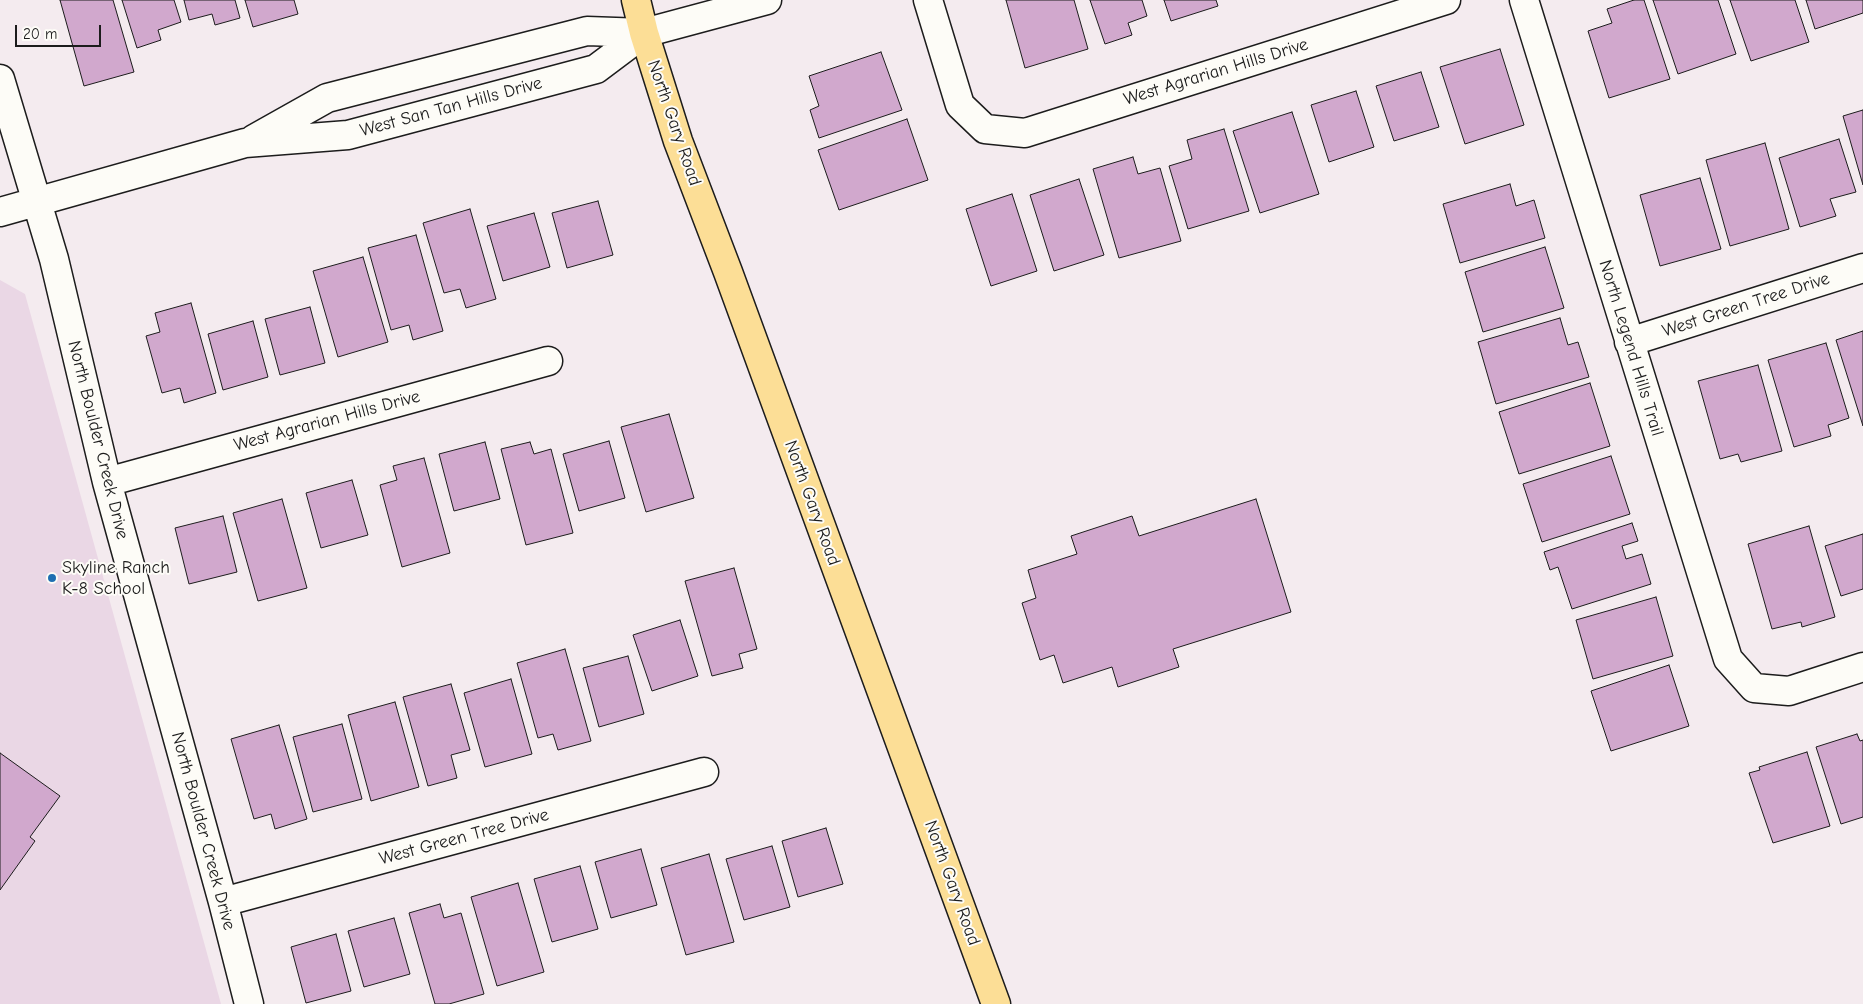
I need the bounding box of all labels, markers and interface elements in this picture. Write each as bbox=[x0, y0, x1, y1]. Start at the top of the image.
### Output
scale bar bbox=[18, 15, 104, 47]
text: 20 m bbox=[23, 25, 57, 43]
street label: West Agrarian Hills Drive bbox=[1121, 34, 1311, 110]
street label: North Gary Road bbox=[642, 57, 706, 189]
street label: West San Tan Hills Drive bbox=[358, 72, 544, 142]
street label: North Legend Hills Trail bbox=[1594, 257, 1668, 439]
street label: West Green Tree Drive bbox=[1660, 268, 1832, 342]
street label: North Boulder Creek Drive bbox=[63, 338, 133, 542]
street label: West Agrarian Hills Drive bbox=[232, 386, 422, 456]
street label: North Gary Road bbox=[779, 437, 845, 569]
place label: Skyline Ranch K-8 School bbox=[62, 557, 170, 600]
marker: Skyline Ranch K-8 School bbox=[46, 572, 58, 584]
street label: North Boulder Creek Drive bbox=[166, 730, 240, 932]
street label: West Green Tree Drive bbox=[377, 804, 551, 870]
street label: North Gary Road bbox=[919, 817, 985, 949]

